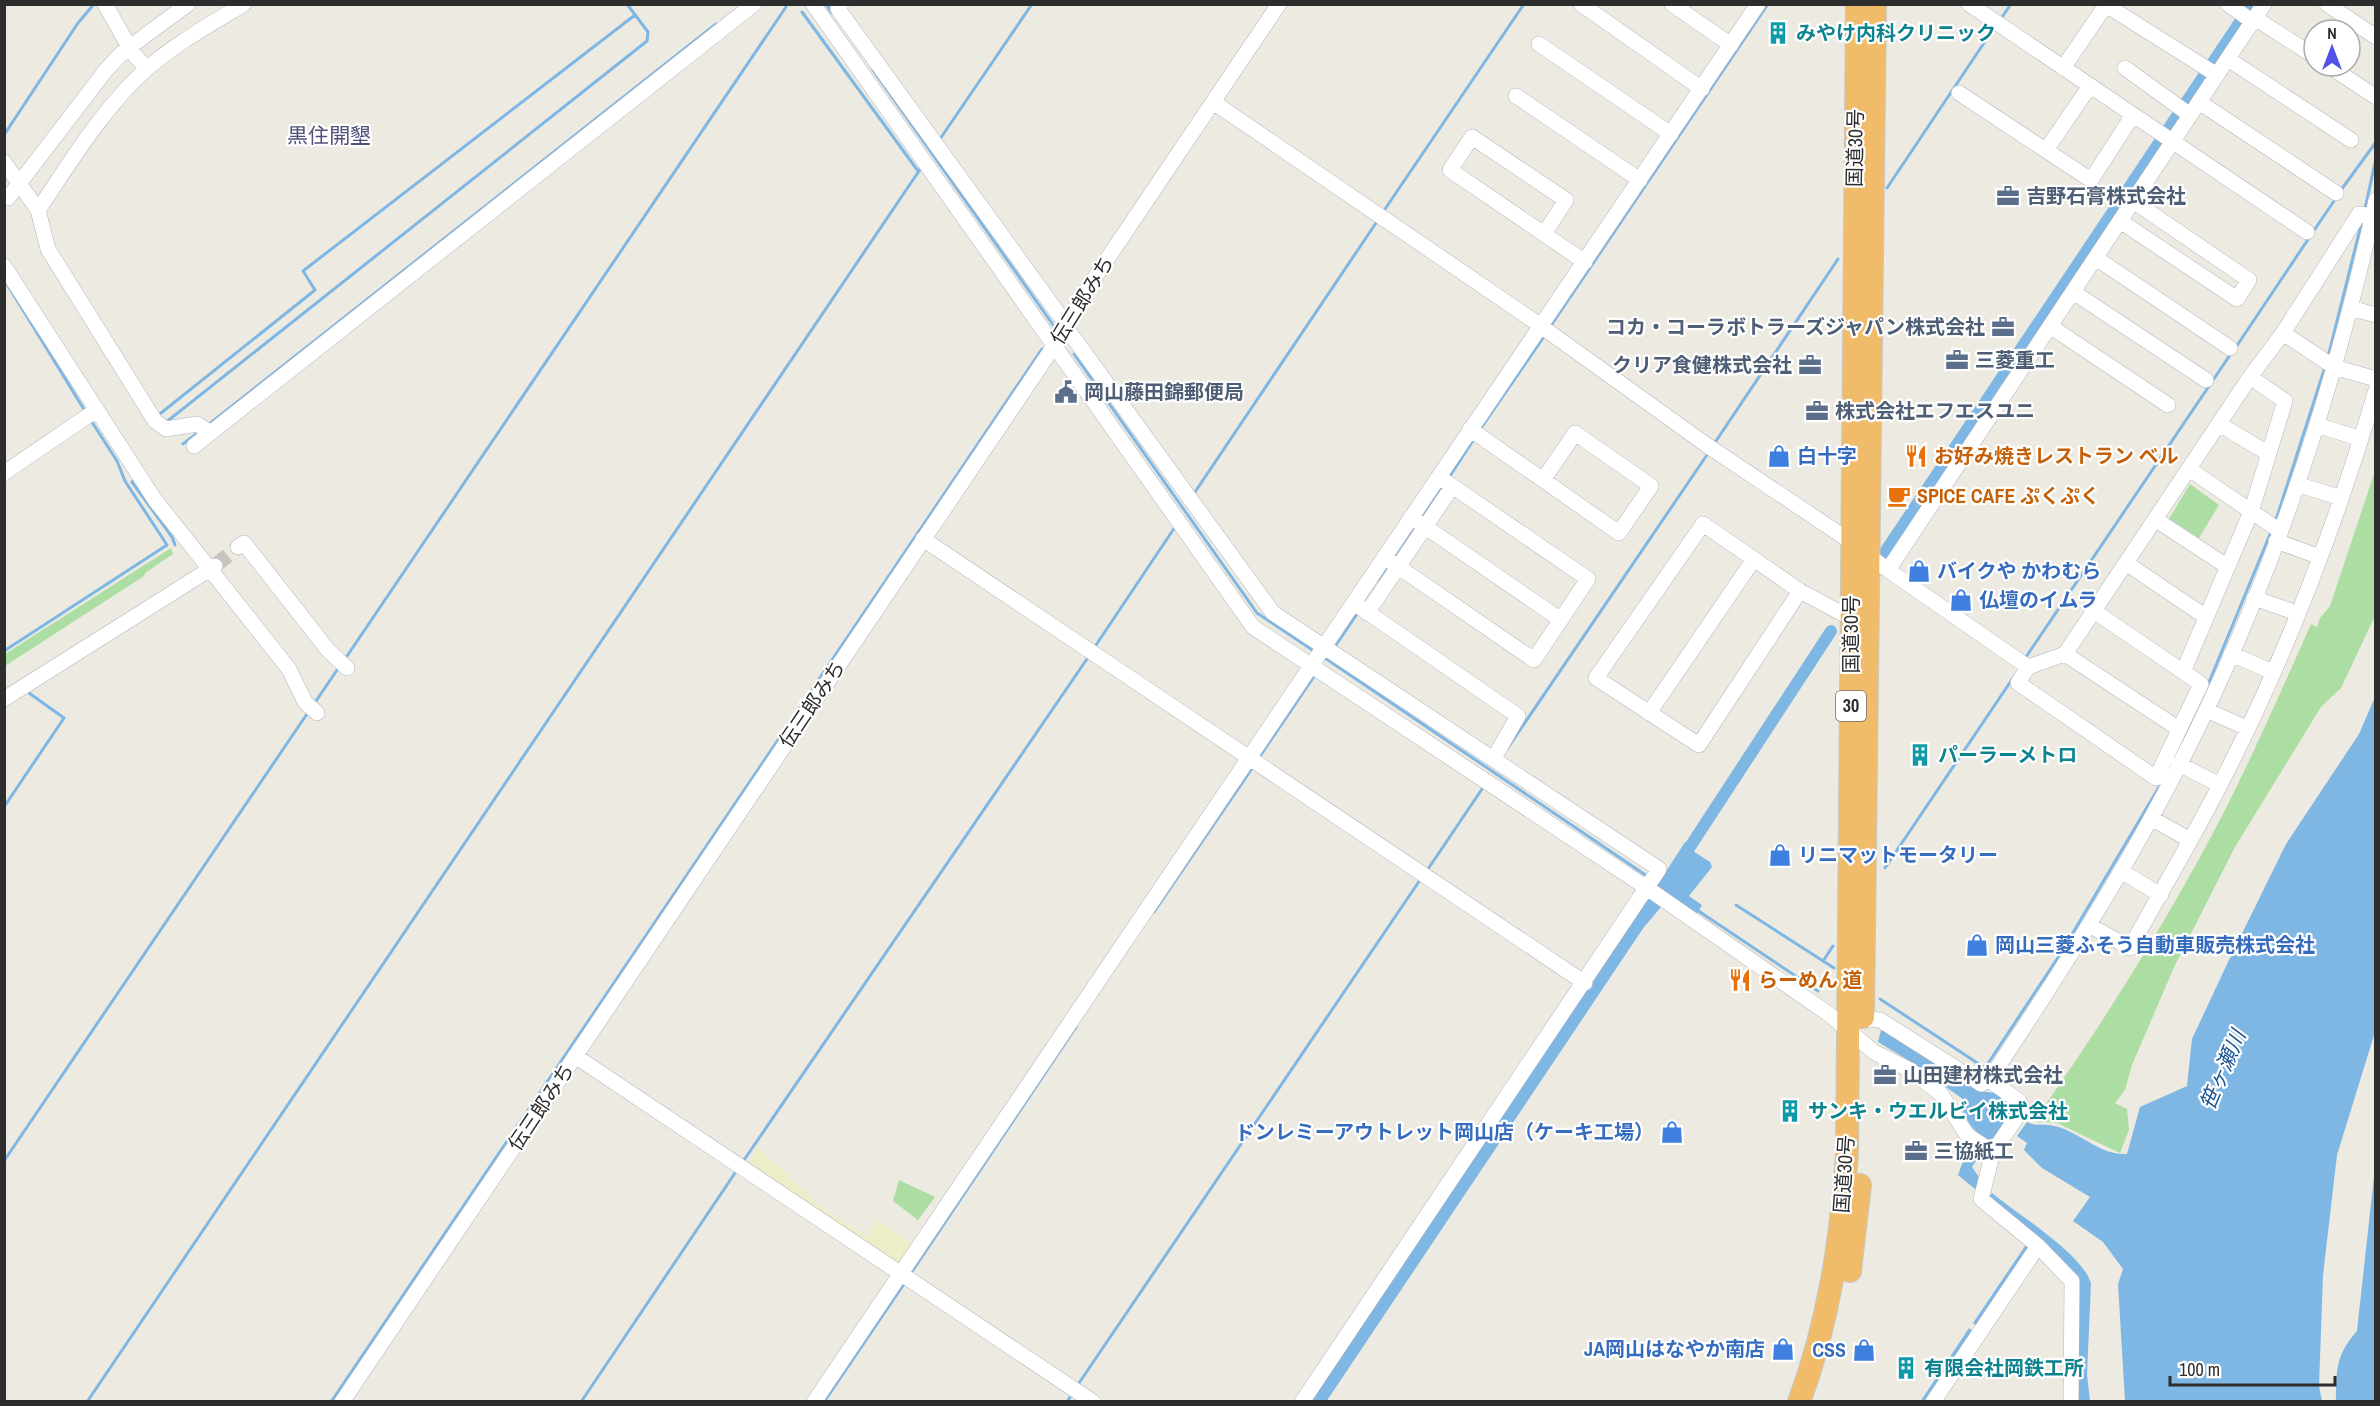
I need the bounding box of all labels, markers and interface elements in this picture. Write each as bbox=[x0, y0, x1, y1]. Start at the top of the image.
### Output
north arrow bbox=[2302, 18, 2362, 78]
place label: みやけ内科クリニック bbox=[1796, 19, 1996, 46]
building icon: みやけ内科クリニック bbox=[1765, 20, 1791, 46]
text: N bbox=[2327, 22, 2337, 44]
street label: 国道30号 bbox=[1840, 109, 1869, 187]
district label: 黒住開墾 bbox=[287, 121, 371, 150]
place label: 吉野石膏株式会社 bbox=[2026, 182, 2186, 209]
office icon: 吉野石膏株式会社 bbox=[1995, 183, 2021, 209]
street label: 伝三郎みち bbox=[1044, 250, 1120, 349]
place label: コカ・コーラボトラーズジャパン株式会社 bbox=[1606, 313, 1985, 340]
office icon: コカ・コーラボトラーズジャパン株式会社 bbox=[1990, 314, 2016, 340]
place label: 三菱重工 bbox=[1975, 346, 2055, 373]
office icon: 三菱重工 bbox=[1944, 347, 1970, 373]
place label: クリア食健株式会社 bbox=[1612, 351, 1792, 378]
office icon: クリア食健株式会社 bbox=[1797, 352, 1823, 378]
place label: 岡山藤田錦郵便局 bbox=[1084, 378, 1244, 405]
public building icon: 岡山藤田錦郵便局 bbox=[1053, 379, 1079, 405]
place label: 株式会社エフエスユニ bbox=[1835, 397, 2035, 424]
office icon: 株式会社エフエスユニ bbox=[1804, 398, 1830, 424]
place label: 白十字 bbox=[1797, 442, 1857, 469]
place label: お好み焼きレストラン ベル bbox=[1934, 442, 2179, 469]
shop icon: 白十字 bbox=[1766, 443, 1792, 469]
restaurant icon: お好み焼きレストラン ベル bbox=[1903, 443, 1929, 469]
place label: SPICE CAFE ぷくぷく bbox=[1917, 482, 2100, 509]
cafe icon: SPICE CAFE ぷくぷく bbox=[1886, 483, 1912, 509]
place label: バイクや かわむら bbox=[1937, 557, 2101, 584]
shop icon: バイクや かわむら bbox=[1906, 558, 1932, 584]
place label: 仏壇のイムラ bbox=[1979, 586, 2098, 613]
shop icon: 仏壇のイムラ bbox=[1948, 587, 1974, 613]
street label: 国道30号 bbox=[1837, 595, 1864, 673]
street label: 伝三郎みち bbox=[772, 655, 851, 753]
road number: 30 bbox=[1836, 691, 1866, 721]
place label: パーラーメトロ bbox=[1938, 741, 2077, 768]
building icon: パーラーメトロ bbox=[1907, 742, 1933, 768]
place label: リニマットモータリー bbox=[1798, 841, 1998, 868]
shop icon: リニマットモータリー bbox=[1767, 842, 1793, 868]
place label: 岡山三菱ふそう自動車販売株式会社 bbox=[1995, 931, 2315, 958]
shop icon: 岡山三菱ふそう自動車販売株式会社 bbox=[1964, 932, 1990, 958]
place label: らーめん 道 bbox=[1758, 966, 1863, 993]
restaurant icon: らーめん 道 bbox=[1727, 967, 1753, 993]
water label: 笹ヶ瀬川 bbox=[2193, 1024, 2253, 1114]
street label: 伝三郎みち bbox=[501, 1058, 580, 1156]
place label: 山田建材株式会社 bbox=[1903, 1061, 2063, 1088]
office icon: 山田建材株式会社 bbox=[1872, 1062, 1898, 1088]
place label: サンキ・ウエルビイ株式会社 bbox=[1808, 1097, 2068, 1124]
building icon: サンキ・ウエルビイ株式会社 bbox=[1777, 1098, 1803, 1124]
place label: ドンレミーアウトレット岡山店（ケーキ工場） bbox=[1235, 1118, 1654, 1145]
shop icon: ドンレミーアウトレット岡山店（ケーキ工場） bbox=[1659, 1119, 1685, 1145]
street label: 国道30号 bbox=[1827, 1134, 1860, 1214]
place label: 三協紙工 bbox=[1934, 1137, 2014, 1164]
office icon: 三協紙工 bbox=[1903, 1138, 1929, 1164]
place label: JA岡山はなやか南店 bbox=[1584, 1335, 1765, 1362]
shop icon: JA岡山はなやか南店 bbox=[1770, 1336, 1796, 1362]
place label: CSS bbox=[1812, 1336, 1846, 1363]
shop icon: CSS bbox=[1851, 1337, 1877, 1363]
scale bar bbox=[2170, 1349, 2335, 1387]
place label: 有限会社岡鉄工所 bbox=[1924, 1354, 2084, 1381]
building icon: 有限会社岡鉄工所 bbox=[1893, 1355, 1919, 1381]
text: 100 m bbox=[2179, 1357, 2220, 1382]

